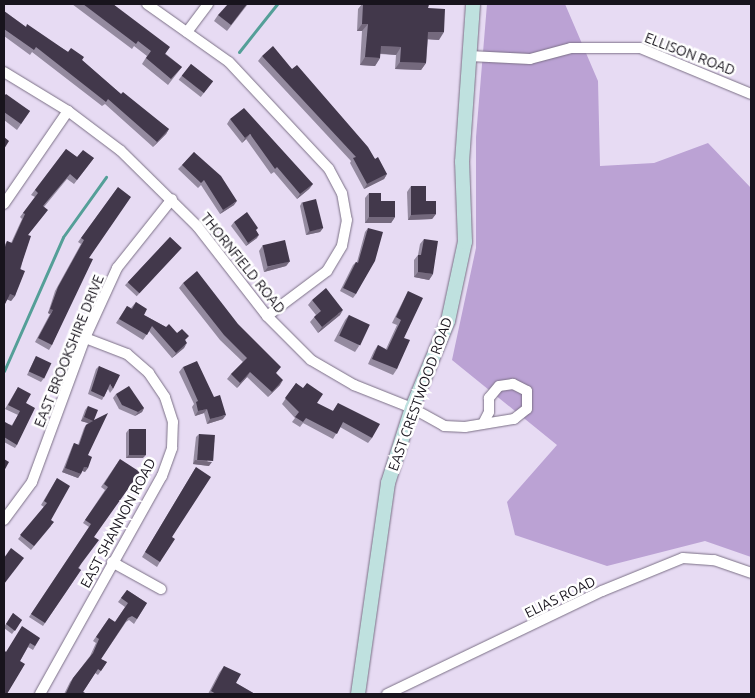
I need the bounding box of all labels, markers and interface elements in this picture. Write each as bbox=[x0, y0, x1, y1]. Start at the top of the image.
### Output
street label: ELLISON ROAD bbox=[642, 29, 738, 79]
street label: THORNFIELD ROAD bbox=[197, 209, 289, 317]
street label: EAST BROOKSHIRE DRIVE bbox=[31, 272, 107, 430]
street label: EAST CRESTWOOD ROAD bbox=[384, 315, 456, 473]
street label: EAST SHANNON ROAD bbox=[77, 455, 159, 591]
street label: ELIAS ROAD bbox=[522, 573, 598, 621]

